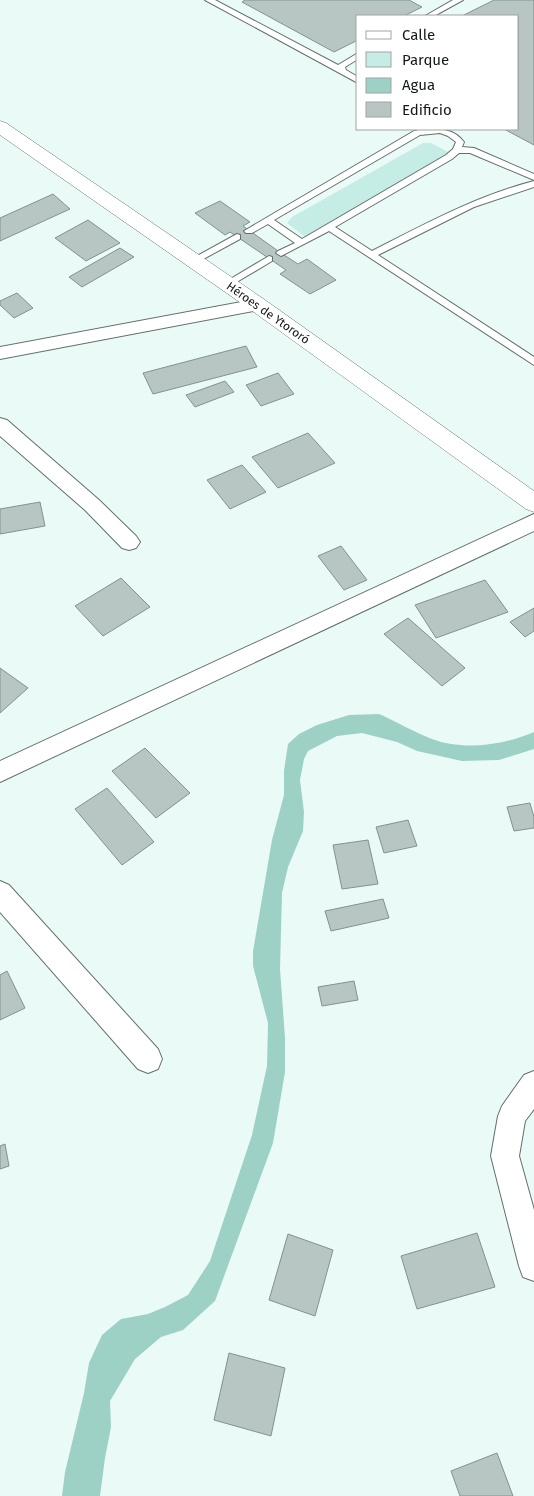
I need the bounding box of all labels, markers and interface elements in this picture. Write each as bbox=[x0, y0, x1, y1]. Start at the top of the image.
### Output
legend bbox=[356, 15, 519, 130]
text: Calle bbox=[402, 26, 435, 44]
text: Parque bbox=[402, 51, 449, 69]
text: Agua bbox=[402, 76, 435, 94]
text: Edificio bbox=[402, 101, 452, 119]
street label: Héroes de Ytororó bbox=[224, 279, 312, 347]

